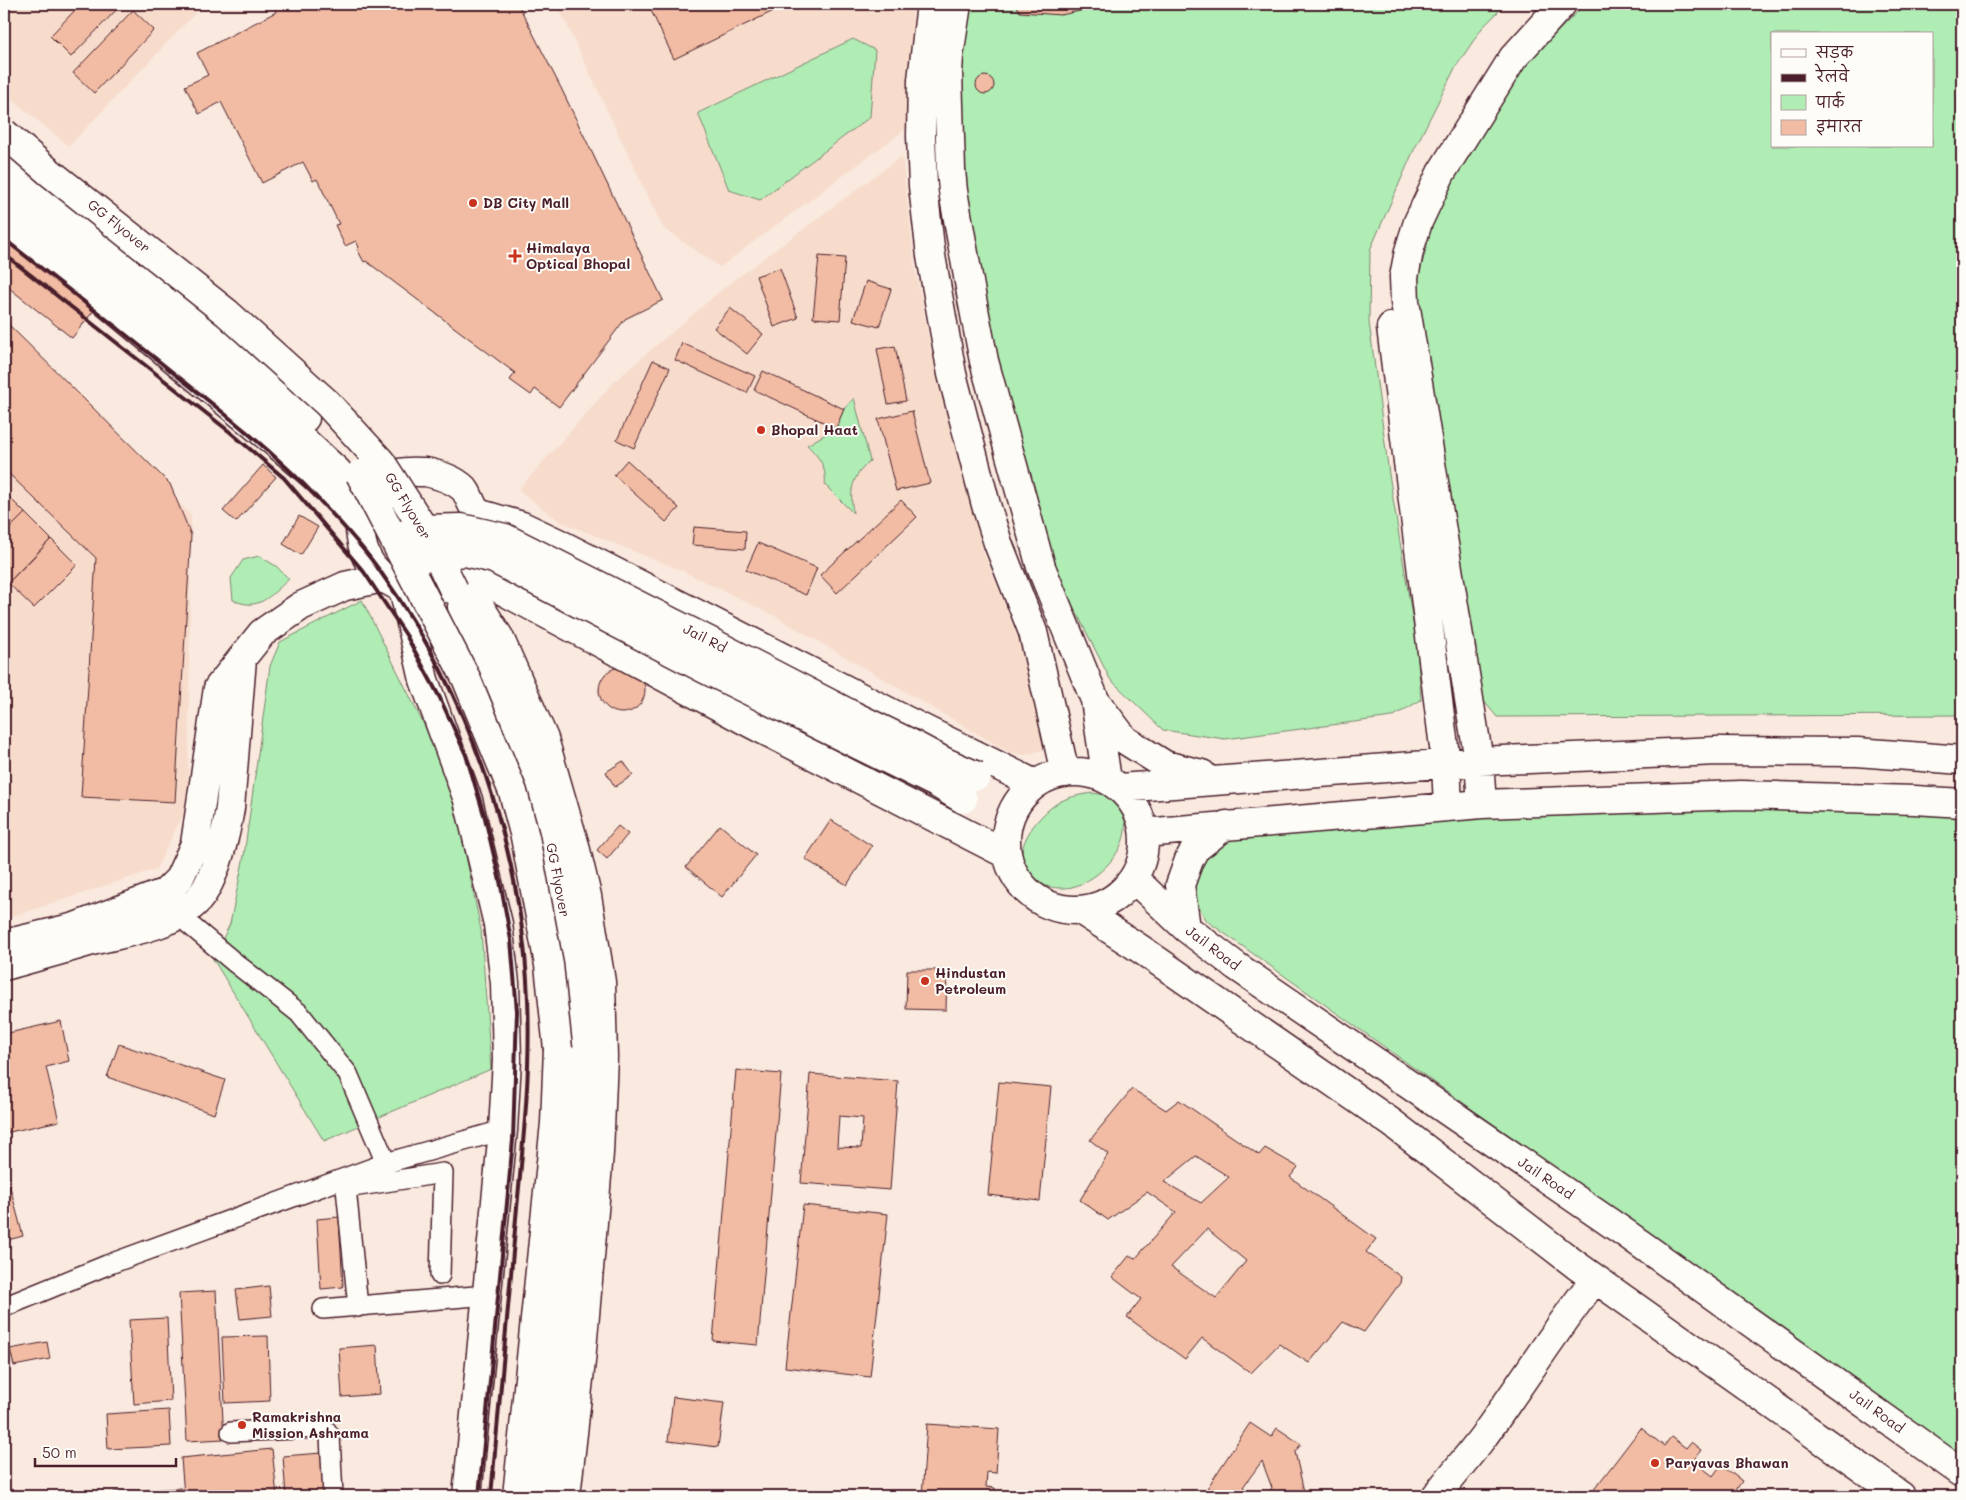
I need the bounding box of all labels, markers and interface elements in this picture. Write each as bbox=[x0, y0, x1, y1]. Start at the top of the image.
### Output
legend bbox=[1771, 32, 1934, 148]
text: सड़क bbox=[1815, 42, 1854, 63]
text: रेलवे bbox=[1814, 63, 1850, 86]
text: पार्क bbox=[1815, 91, 1846, 112]
text: इमारत bbox=[1816, 116, 1863, 136]
place label: DB City Mall bbox=[483, 193, 569, 212]
street label: GG Flyover bbox=[84, 195, 155, 257]
marker: DB City Mall bbox=[467, 197, 479, 209]
place label: Himalaya Optical Bhopal bbox=[526, 238, 630, 273]
marker: Himalaya Optical Bhopal bbox=[508, 249, 522, 263]
place label: Bhopal Haat bbox=[771, 420, 858, 439]
marker: Bhopal Haat bbox=[755, 424, 767, 436]
street label: GG Flyover bbox=[381, 469, 436, 543]
street label: Jail Rd bbox=[680, 619, 730, 657]
street label: GG Flyover bbox=[542, 841, 575, 919]
street label: Jail Road bbox=[1182, 921, 1244, 974]
place label: Hindustan Petroleum bbox=[935, 963, 1006, 998]
marker: Hindustan Petroleum bbox=[919, 975, 931, 987]
street label: Jail Road bbox=[1515, 1152, 1578, 1203]
street label: Jail Road bbox=[1846, 1384, 1909, 1437]
place label: Ramakrishna Mission Ashrama bbox=[252, 1407, 369, 1442]
marker: Ramakrishna Mission Ashrama bbox=[236, 1419, 248, 1431]
scale bar bbox=[35, 1435, 176, 1467]
text: 50 m bbox=[42, 1442, 77, 1462]
place label: Paryavas Bhawan bbox=[1665, 1453, 1789, 1472]
marker: Paryavas Bhawan bbox=[1649, 1457, 1661, 1469]

